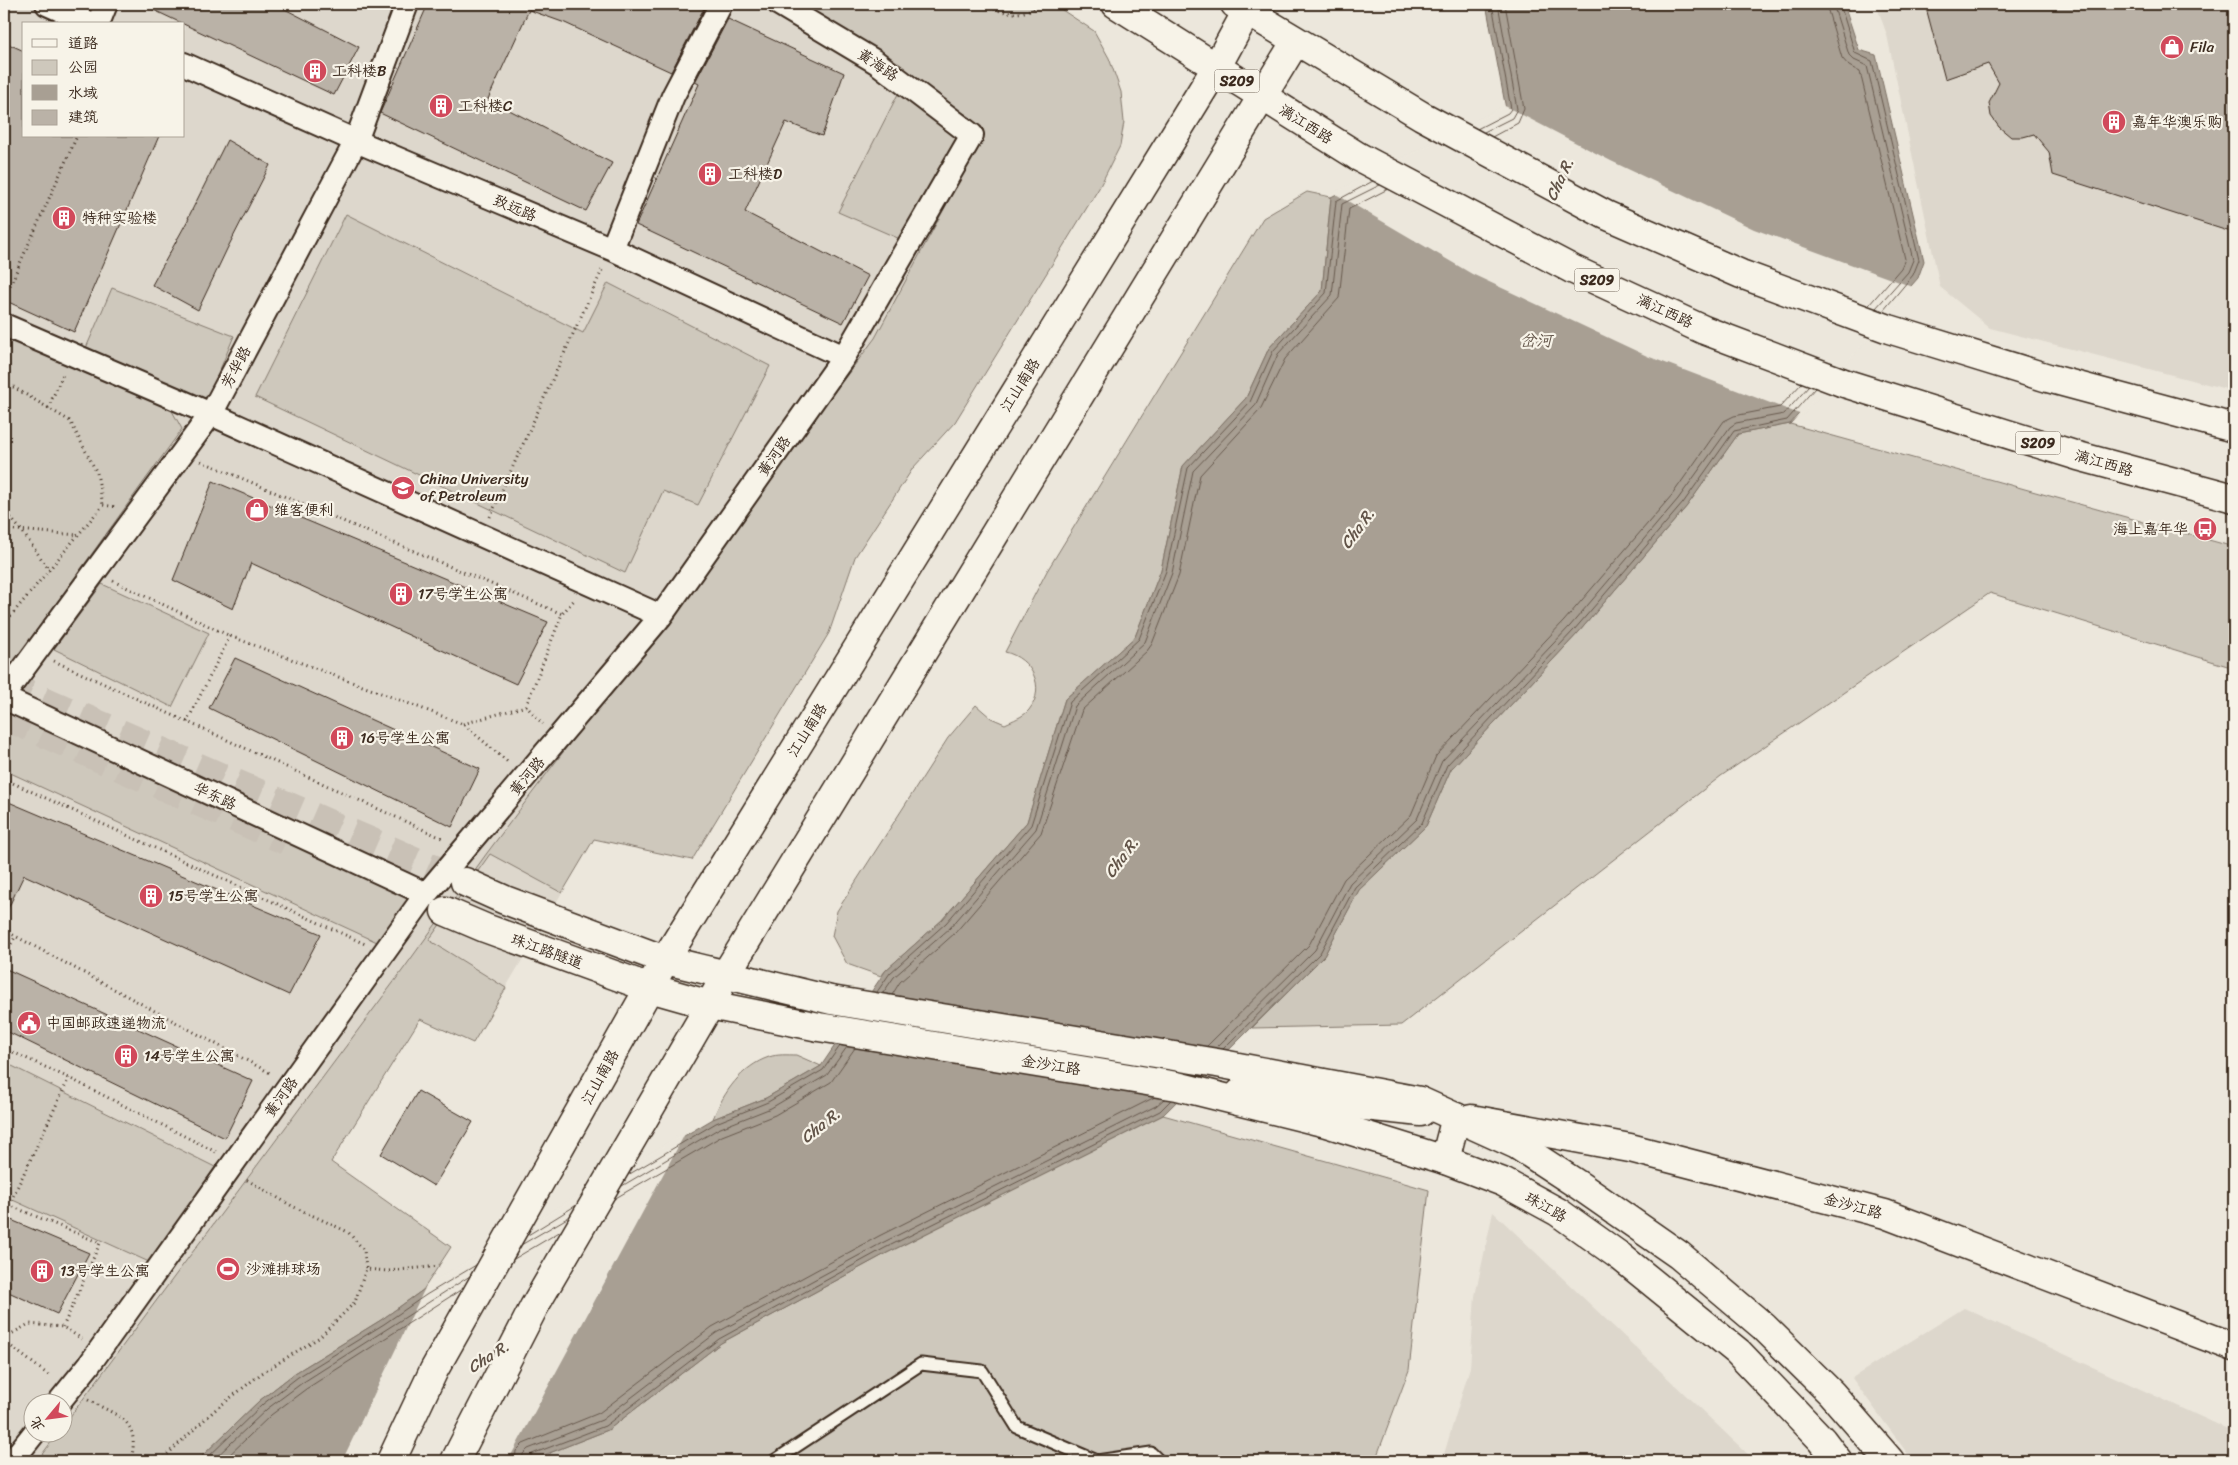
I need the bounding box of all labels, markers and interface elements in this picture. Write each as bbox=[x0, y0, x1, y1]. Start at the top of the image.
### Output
legend bbox=[22, 22, 185, 138]
text: 道路 bbox=[68, 30, 98, 56]
shop icon: Fila bbox=[2159, 34, 2185, 60]
place label: Fila bbox=[2190, 34, 2215, 60]
street label: 黄海路 bbox=[852, 42, 904, 88]
text: 公园 bbox=[68, 54, 98, 80]
building icon: 工科楼B bbox=[302, 58, 328, 84]
place label: 工科楼B bbox=[332, 58, 387, 84]
road number: S209 bbox=[1214, 70, 1260, 92]
text: 水域 bbox=[68, 80, 98, 106]
building icon: 工科楼C bbox=[428, 93, 454, 119]
place label: 工科楼C bbox=[458, 93, 513, 119]
street label: 漓江西路 bbox=[1274, 97, 1338, 151]
text: 建筑 bbox=[68, 104, 98, 130]
building icon: 嘉年华澳乐购 bbox=[2101, 109, 2127, 135]
place label: 嘉年华澳乐购 bbox=[2132, 109, 2222, 135]
water label: Cha R. bbox=[1537, 153, 1582, 206]
building icon: 工科楼D bbox=[697, 161, 723, 187]
place label: 工科楼D bbox=[728, 161, 782, 187]
street label: 致远路 bbox=[489, 187, 541, 229]
building icon: 特种实验楼 bbox=[51, 205, 77, 231]
place label: 特种实验楼 bbox=[82, 205, 157, 231]
road number: S209 bbox=[1574, 268, 1620, 292]
street label: 漓江西路 bbox=[1632, 287, 1698, 335]
water label: 岔河 bbox=[1520, 326, 1555, 355]
street label: 芳华路 bbox=[214, 341, 258, 393]
street label: 江山南路 bbox=[993, 353, 1047, 417]
street label: 黄河路 bbox=[750, 430, 798, 482]
road number: S209 bbox=[2016, 432, 2060, 454]
street label: 漓江西路 bbox=[2072, 442, 2136, 484]
place label: China University of Petroleum bbox=[420, 466, 529, 509]
school or university icon: China University of Petroleum bbox=[390, 475, 416, 501]
shop icon: 维客便利 bbox=[244, 497, 270, 523]
place label: 维客便利 bbox=[274, 497, 334, 523]
water label: Cha R. bbox=[1332, 502, 1382, 555]
place label: 海上嘉年华 bbox=[2113, 516, 2188, 542]
bus stop icon: 海上嘉年华 bbox=[2192, 516, 2218, 542]
building icon: 17号学生公寓 bbox=[388, 581, 414, 607]
place label: 17号学生公寓 bbox=[418, 581, 508, 607]
street label: 江山南路 bbox=[780, 698, 834, 762]
building icon: 16号学生公寓 bbox=[329, 725, 355, 751]
place label: 16号学生公寓 bbox=[360, 725, 450, 751]
street label: 黄河路 bbox=[503, 750, 551, 802]
street label: 华东路 bbox=[189, 775, 241, 817]
water label: Cha R. bbox=[1096, 831, 1146, 884]
building icon: 15号学生公寓 bbox=[138, 883, 164, 909]
place label: 15号学生公寓 bbox=[168, 883, 259, 909]
street label: 珠江路隧道 bbox=[507, 926, 587, 976]
public building icon: 中国邮政速递物流 bbox=[16, 1010, 42, 1036]
place label: 中国邮政速递物流 bbox=[46, 1010, 166, 1036]
building icon: 14号学生公寓 bbox=[113, 1043, 139, 1069]
place label: 14号学生公寓 bbox=[144, 1043, 235, 1069]
street label: 江山南路 bbox=[574, 1044, 626, 1110]
street label: 金沙江路 bbox=[1019, 1047, 1083, 1083]
street label: 黄河路 bbox=[257, 1071, 305, 1123]
water label: Cha R. bbox=[794, 1100, 847, 1151]
street label: 珠江路 bbox=[1520, 1184, 1572, 1230]
street label: 金沙江路 bbox=[1821, 1186, 1885, 1226]
sports icon: 沙滩排球场 bbox=[215, 1256, 241, 1282]
place label: 沙滩排球场 bbox=[246, 1256, 321, 1282]
building icon: 13号学生公寓 bbox=[29, 1258, 55, 1284]
place label: 13号学生公寓 bbox=[60, 1258, 150, 1284]
water label: Cha R. bbox=[461, 1332, 515, 1381]
north arrow bbox=[22, 1392, 72, 1442]
text: 北 bbox=[23, 1412, 51, 1436]

